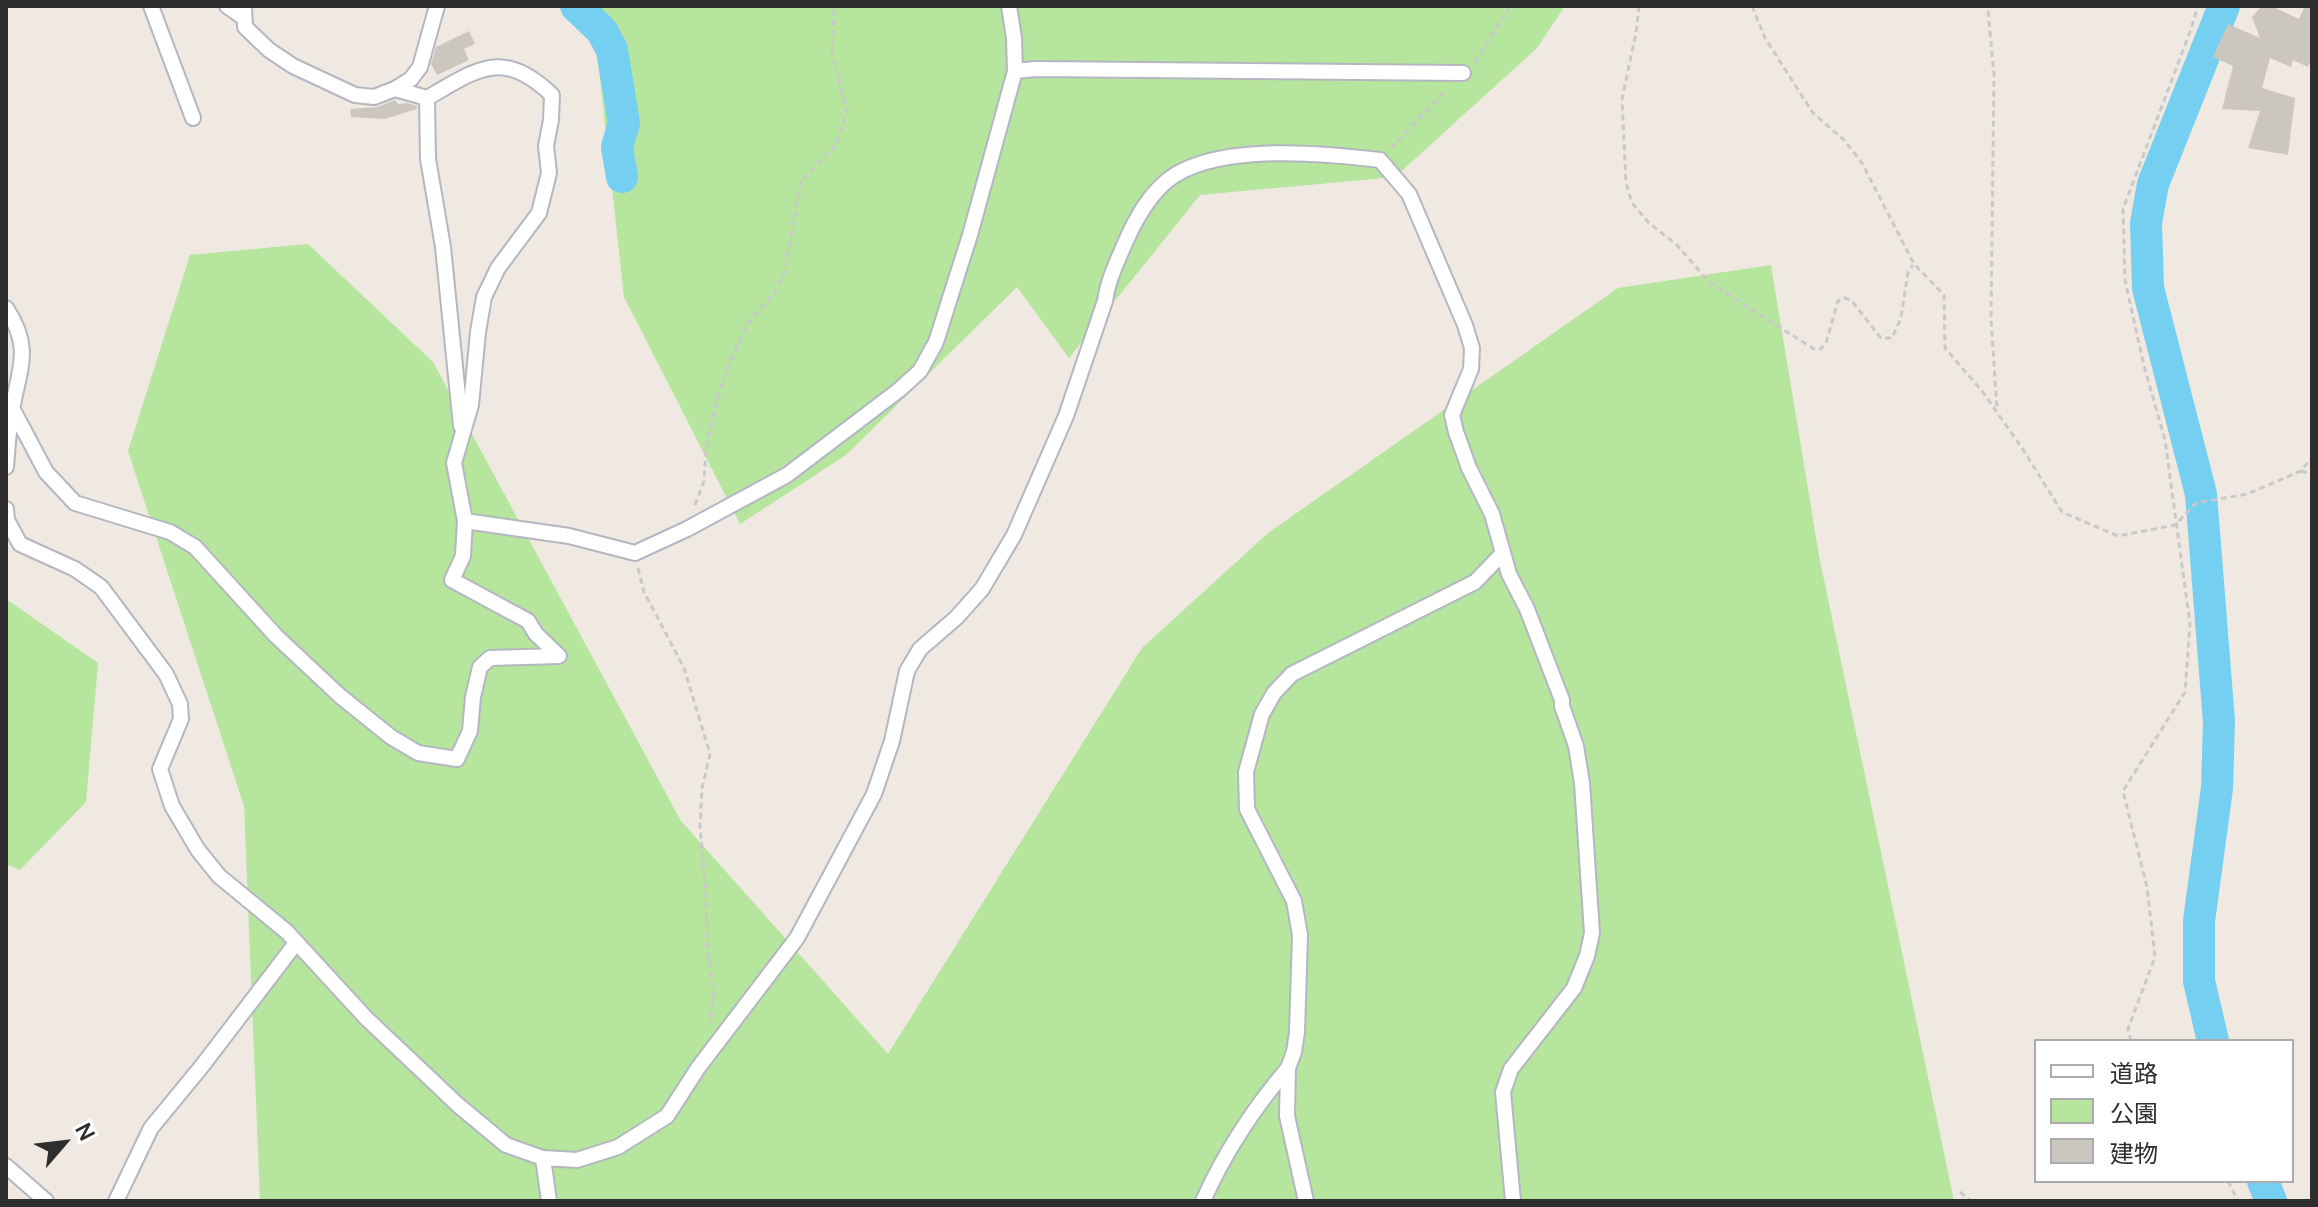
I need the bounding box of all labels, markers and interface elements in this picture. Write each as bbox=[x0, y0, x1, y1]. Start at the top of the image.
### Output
legend bbox=[2034, 1039, 2294, 1183]
text: 道路 bbox=[2110, 1056, 2158, 1089]
text: 公園 bbox=[2110, 1096, 2158, 1129]
north arrow bbox=[24, 1103, 104, 1183]
text: N bbox=[68, 1118, 102, 1146]
text: 建物 bbox=[2110, 1136, 2158, 1169]

